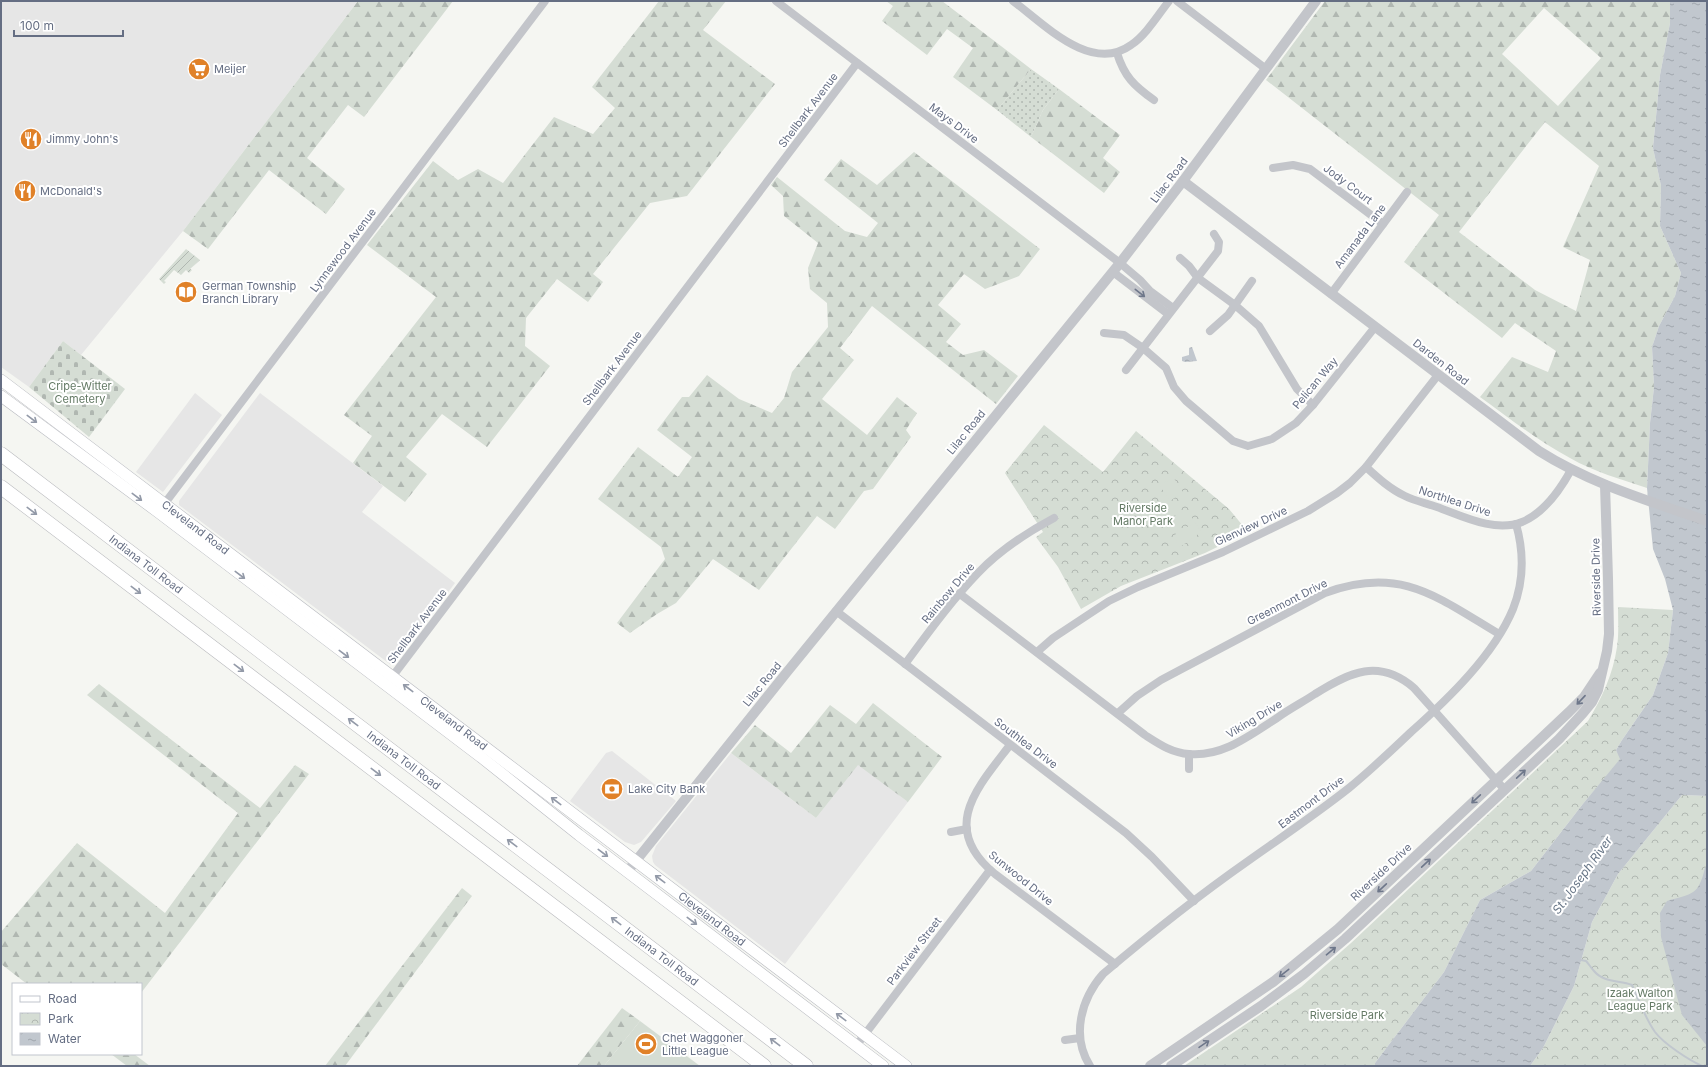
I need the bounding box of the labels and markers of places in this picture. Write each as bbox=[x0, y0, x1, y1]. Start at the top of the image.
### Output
supermarket icon: Meijer bbox=[186, 56, 212, 82]
place label: Meijer bbox=[214, 62, 246, 76]
restaurant icon: Jimmy John's bbox=[18, 126, 44, 152]
place label: Jimmy John's bbox=[46, 132, 119, 146]
restaurant icon: McDonald's bbox=[12, 178, 38, 204]
place label: McDonald's bbox=[40, 184, 102, 198]
library icon: German Township Branch Library bbox=[173, 279, 199, 305]
place label: German Township Branch Library bbox=[202, 279, 296, 306]
bank icon: Lake City Bank bbox=[599, 776, 625, 802]
place label: Lake City Bank bbox=[628, 782, 705, 796]
sports icon: Chet Waggoner Little League bbox=[633, 1031, 659, 1057]
place label: Chet Waggoner Little League bbox=[662, 1031, 743, 1058]

